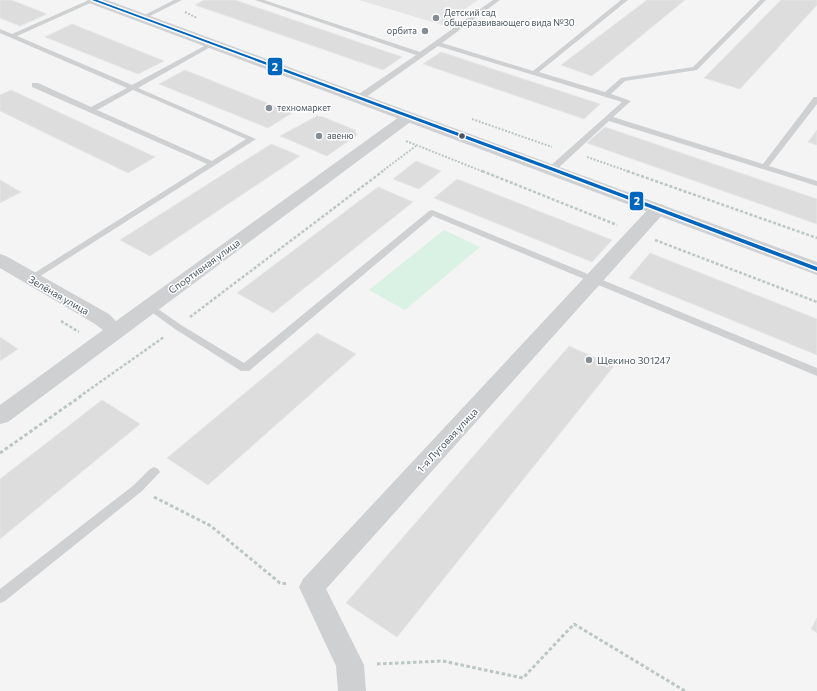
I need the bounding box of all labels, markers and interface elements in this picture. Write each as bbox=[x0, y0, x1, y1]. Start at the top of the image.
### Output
place label: Детский сад общеразвивающего вида №30 bbox=[444, 7, 575, 28]
marker: Детский сад общеразвивающего вида №30 bbox=[431, 13, 441, 23]
place label: орбита bbox=[387, 25, 417, 36]
marker: орбита bbox=[420, 26, 430, 36]
line badge: 2 bbox=[267, 57, 283, 76]
text: 2 bbox=[272, 60, 278, 73]
place label: техномаркет bbox=[277, 102, 332, 113]
marker: техномаркет bbox=[264, 103, 274, 113]
place label: авеню bbox=[327, 130, 354, 141]
marker: авеню bbox=[314, 131, 324, 141]
unlabelled marker bbox=[457, 131, 467, 141]
line badge: 2 bbox=[629, 191, 644, 211]
text: 2 bbox=[634, 194, 640, 207]
street label: Спортивная улица bbox=[166, 236, 242, 296]
street label: Зелёная улица bbox=[27, 273, 91, 317]
place label: Щекино 301247 bbox=[597, 354, 671, 366]
marker: Щекино 301247 bbox=[584, 355, 594, 365]
street label: 1-я Луговая улица bbox=[414, 405, 480, 475]

